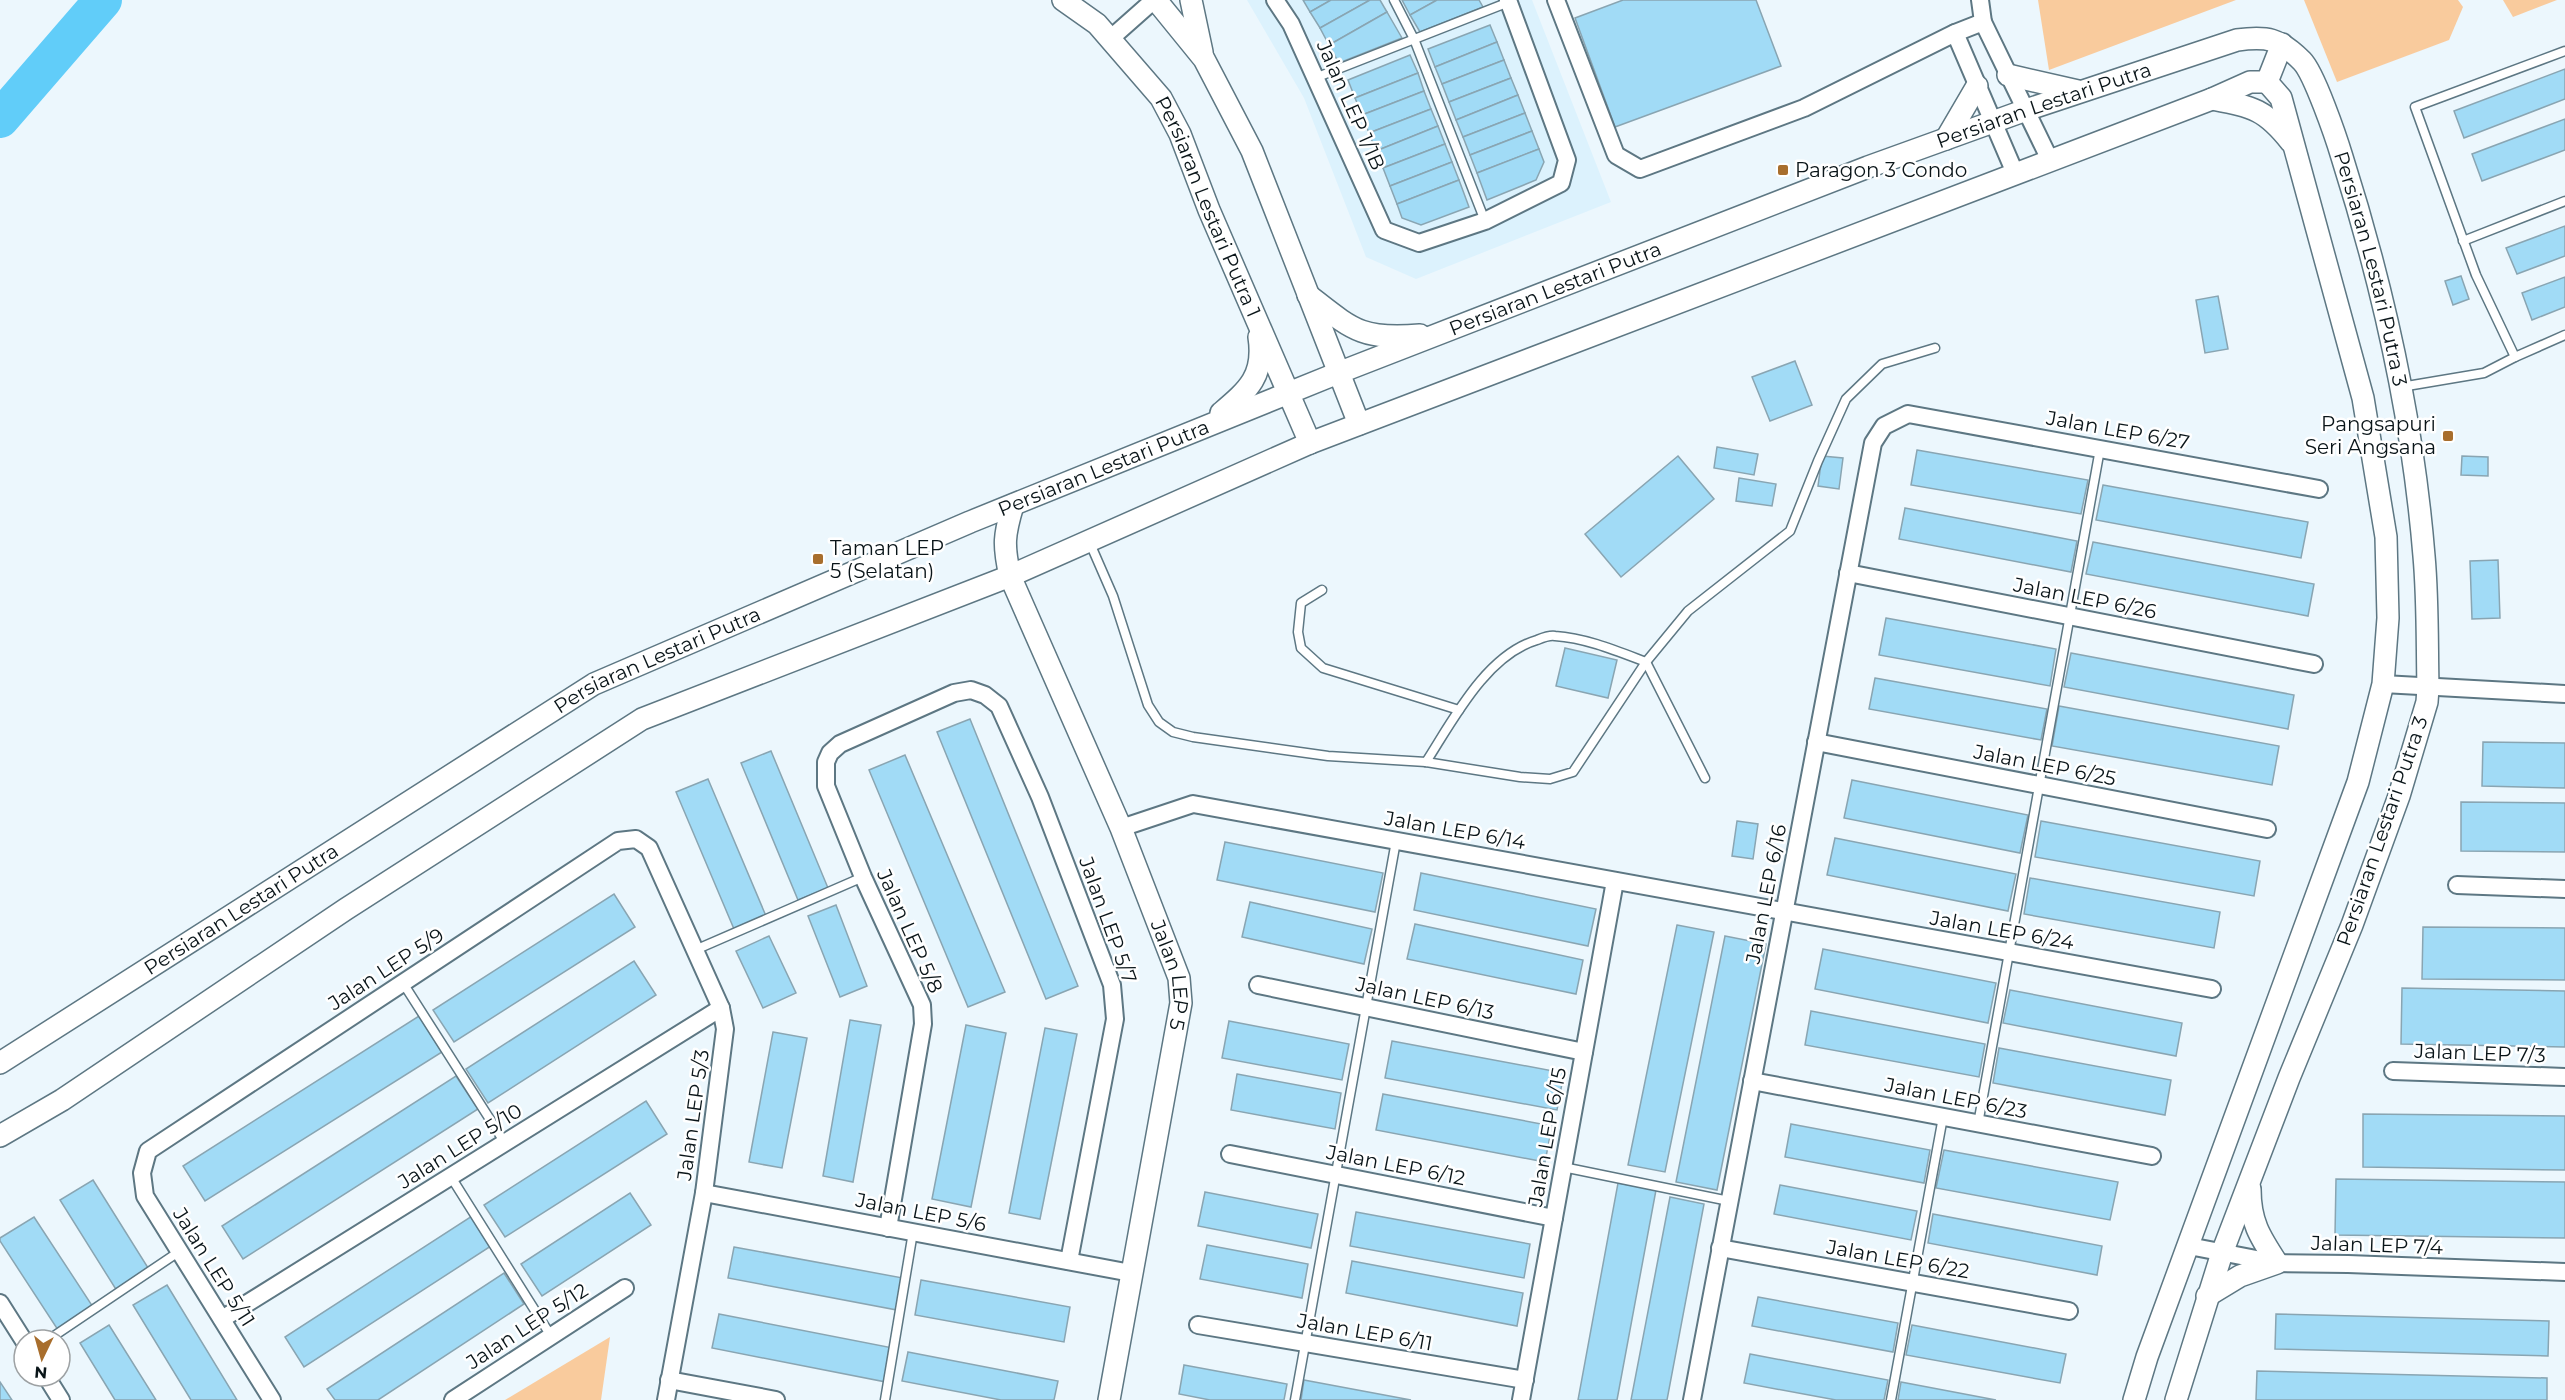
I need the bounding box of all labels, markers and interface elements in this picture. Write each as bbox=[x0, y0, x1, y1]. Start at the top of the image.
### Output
street label: Jalan LEP 1/1B bbox=[1311, 36, 1390, 174]
street label: Persiaran Lestari Putra bbox=[1933, 57, 2154, 153]
street label: Persiaran Lestari Putra 1 bbox=[1150, 92, 1266, 321]
street label: Persiaran Lestari Putra 3 bbox=[2329, 148, 2412, 388]
place label: Paragon 3 Condo bbox=[1795, 158, 1967, 182]
marker: Paragon 3 Condo bbox=[1776, 163, 1790, 177]
street label: Persiaran Lestari Putra bbox=[1446, 237, 1665, 341]
street label: Jalan LEP 6/27 bbox=[2044, 405, 2191, 454]
place label: Pangsapuri Seri Angsana bbox=[2305, 412, 2436, 459]
street label: Persiaran Lestari Putra bbox=[994, 415, 1212, 521]
marker: Pangsapuri Seri Angsana bbox=[2441, 429, 2455, 443]
place label: Taman LEP 5 (Selatan) bbox=[830, 536, 944, 583]
marker: Taman LEP 5 (Selatan) bbox=[811, 552, 825, 566]
street label: Jalan LEP 6/26 bbox=[2011, 572, 2159, 624]
street label: Persiaran Lestari Putra bbox=[549, 602, 764, 719]
street label: Persiaran Lestari Putra 3 bbox=[2331, 713, 2433, 949]
street label: Jalan LEP 6/25 bbox=[1971, 739, 2118, 791]
street label: Jalan LEP 6/14 bbox=[1382, 806, 1527, 854]
street label: Jalan LEP 6/16 bbox=[1741, 822, 1791, 967]
street label: Persiaran Lestari Putra bbox=[140, 838, 343, 980]
street label: Jalan LEP 5/7 bbox=[1074, 853, 1142, 986]
street label: Jalan LEP 5/8 bbox=[872, 865, 948, 997]
street label: Jalan LEP 6/24 bbox=[1927, 905, 2076, 954]
street label: Jalan LEP 5 bbox=[1145, 915, 1193, 1032]
street label: Jalan LEP 5/9 bbox=[323, 923, 448, 1016]
street label: Jalan LEP 6/13 bbox=[1353, 971, 1496, 1024]
street label: Jalan LEP 7/3 bbox=[2413, 1039, 2546, 1067]
street label: Jalan LEP 5/3 bbox=[672, 1048, 714, 1183]
street label: Jalan LEP 6/15 bbox=[1523, 1066, 1571, 1209]
street label: Jalan LEP 6/23 bbox=[1882, 1072, 2029, 1124]
street label: Jalan LEP 5/10 bbox=[393, 1098, 526, 1194]
street label: Jalan LEP 6/12 bbox=[1324, 1140, 1467, 1190]
street label: Jalan LEP 5/6 bbox=[853, 1187, 988, 1236]
street label: Jalan LEP 5/11 bbox=[167, 1202, 260, 1331]
street label: Jalan LEP 7/4 bbox=[2310, 1231, 2443, 1259]
street label: Jalan LEP 6/22 bbox=[1824, 1234, 1971, 1283]
street label: Jalan LEP 5/12 bbox=[461, 1278, 592, 1375]
street label: Jalan LEP 6/11 bbox=[1295, 1308, 1434, 1356]
north arrow bbox=[12, 1328, 72, 1388]
text: N bbox=[33, 1362, 48, 1382]

